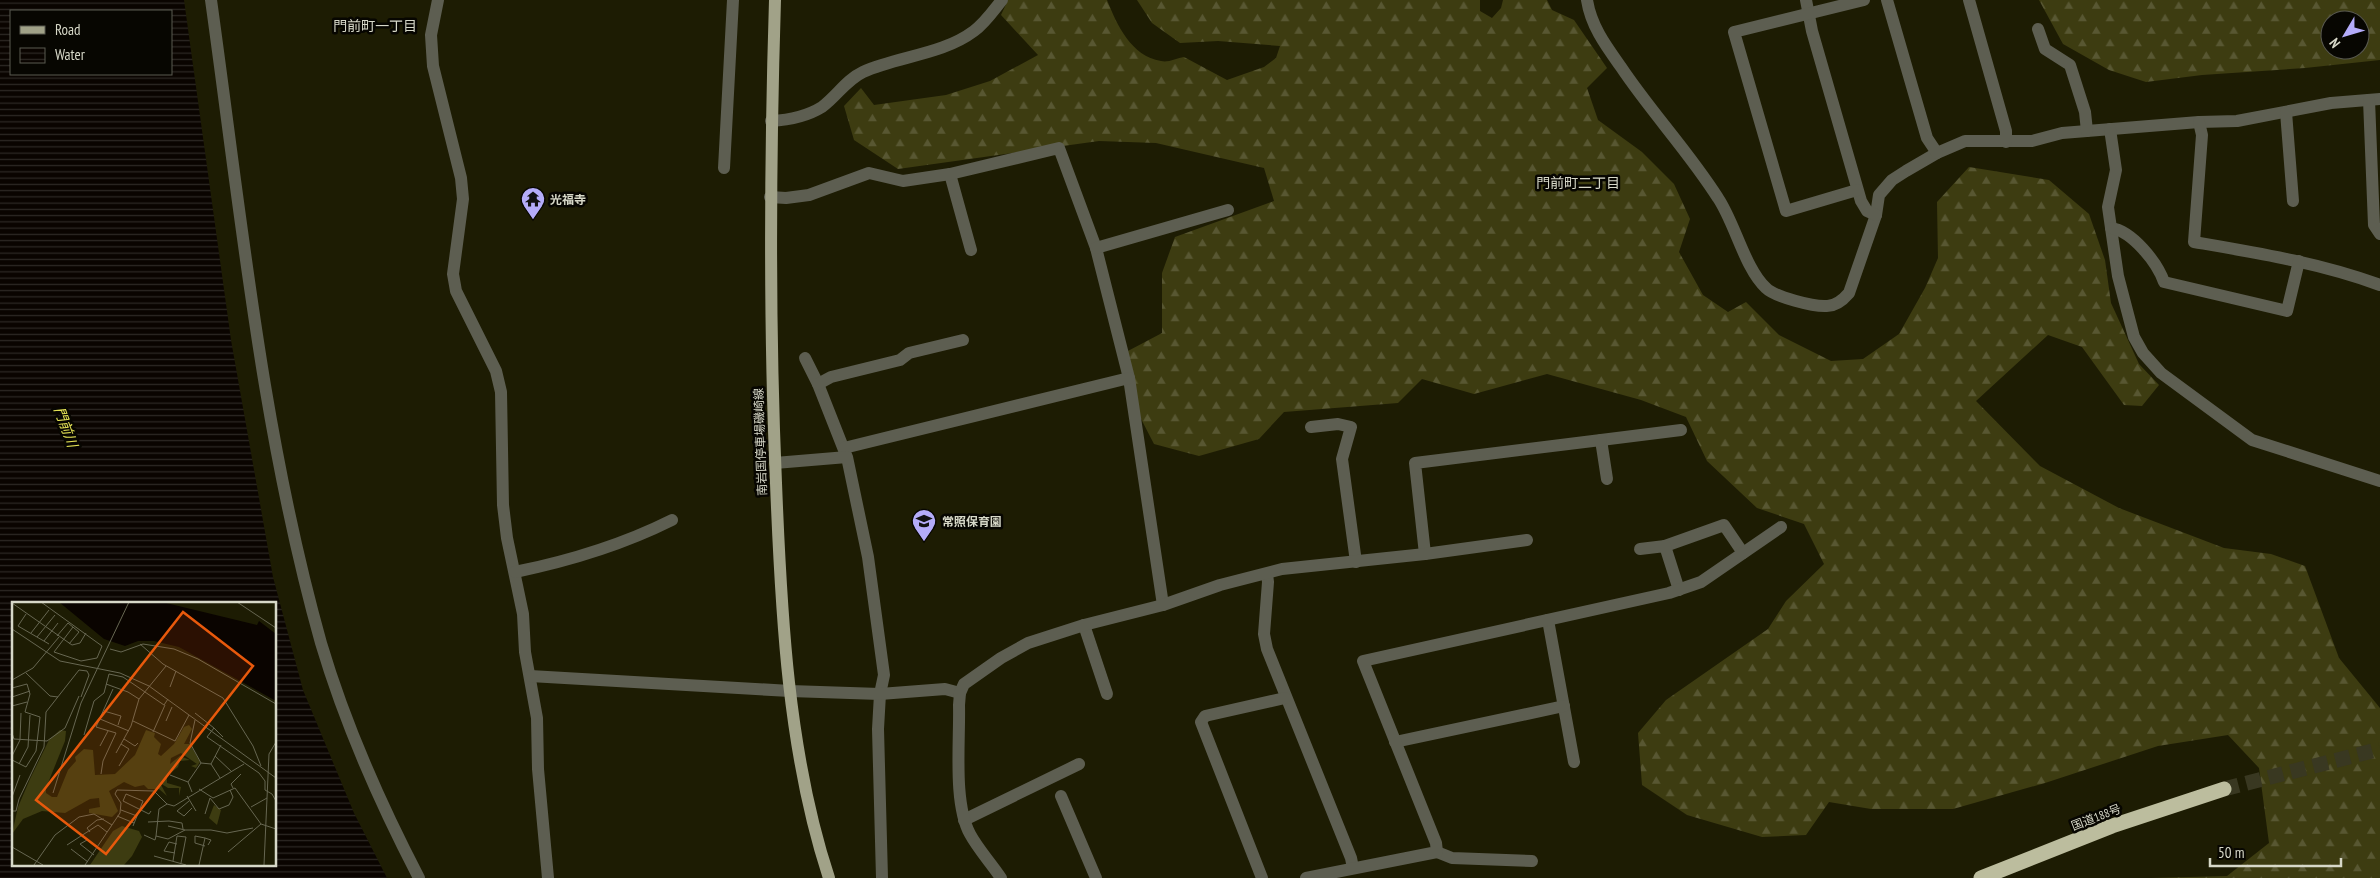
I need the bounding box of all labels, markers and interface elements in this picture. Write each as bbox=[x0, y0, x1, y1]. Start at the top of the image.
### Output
legend bbox=[10, 10, 172, 75]
north arrow bbox=[2320, 10, 2370, 60]
district label: 門前町一丁目 bbox=[333, 17, 417, 35]
text: Road bbox=[55, 20, 81, 39]
text: N bbox=[2325, 34, 2344, 52]
text: Water bbox=[55, 45, 86, 64]
district label: 門前町二丁目 bbox=[1536, 174, 1620, 192]
temple icon: 光福寺 bbox=[520, 186, 546, 220]
place label: 光福寺 bbox=[550, 192, 586, 207]
street label: 南岩国停車場磯崎線 bbox=[751, 388, 769, 496]
water label: 門前川 bbox=[50, 404, 82, 452]
school or university icon: 常照保育園 bbox=[911, 508, 937, 542]
place label: 常照保育園 bbox=[942, 514, 1002, 529]
inset map bbox=[12, 602, 276, 866]
street label: 国道188号 bbox=[2069, 801, 2123, 833]
scale bar bbox=[2210, 836, 2341, 868]
text: 50 m bbox=[2218, 843, 2244, 862]

